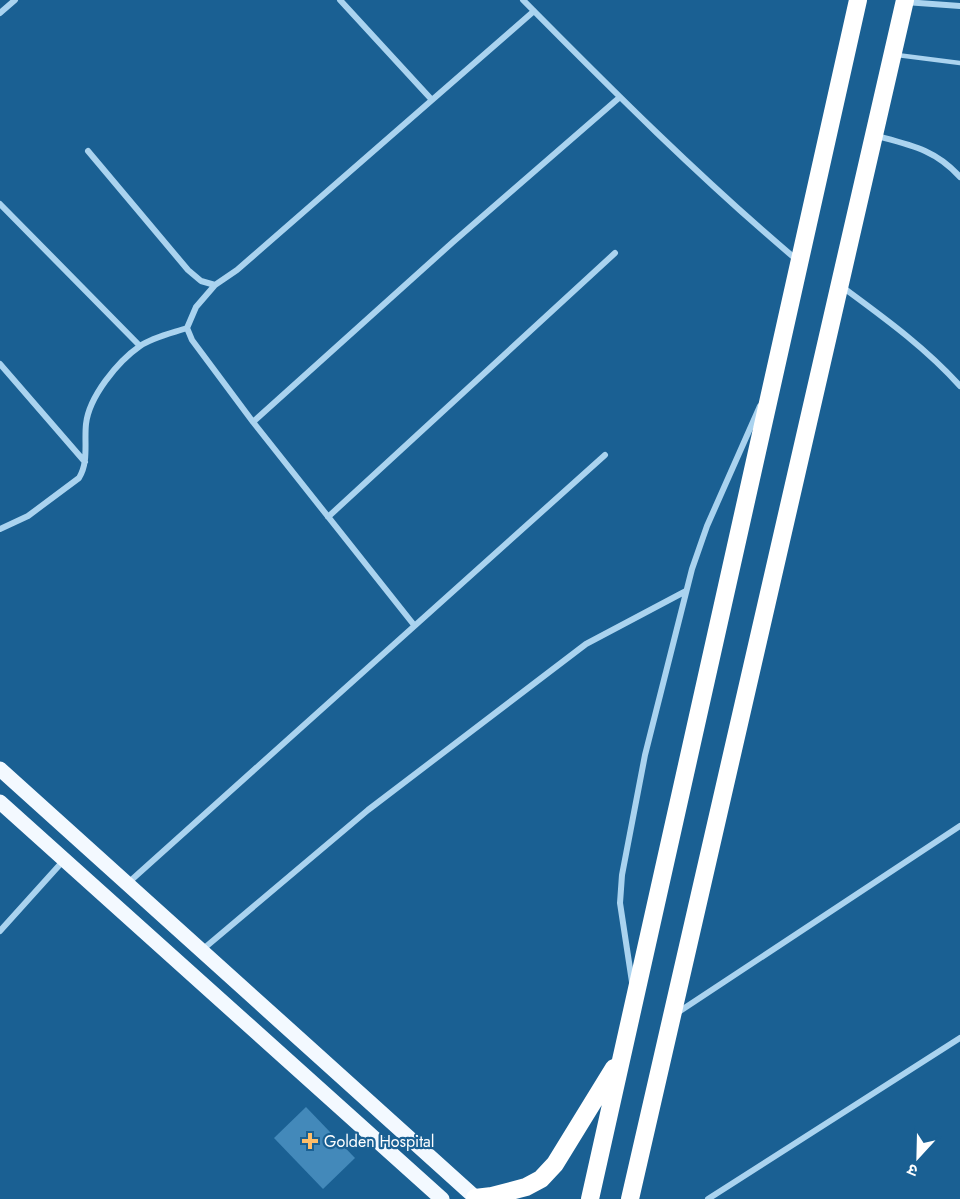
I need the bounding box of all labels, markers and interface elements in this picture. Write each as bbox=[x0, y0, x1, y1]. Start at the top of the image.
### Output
north arrow bbox=[888, 1127, 948, 1187]
place label: Golden Hospital bbox=[324, 1130, 435, 1153]
marker: Golden Hospital bbox=[301, 1132, 319, 1150]
text: उ bbox=[903, 1158, 921, 1183]

